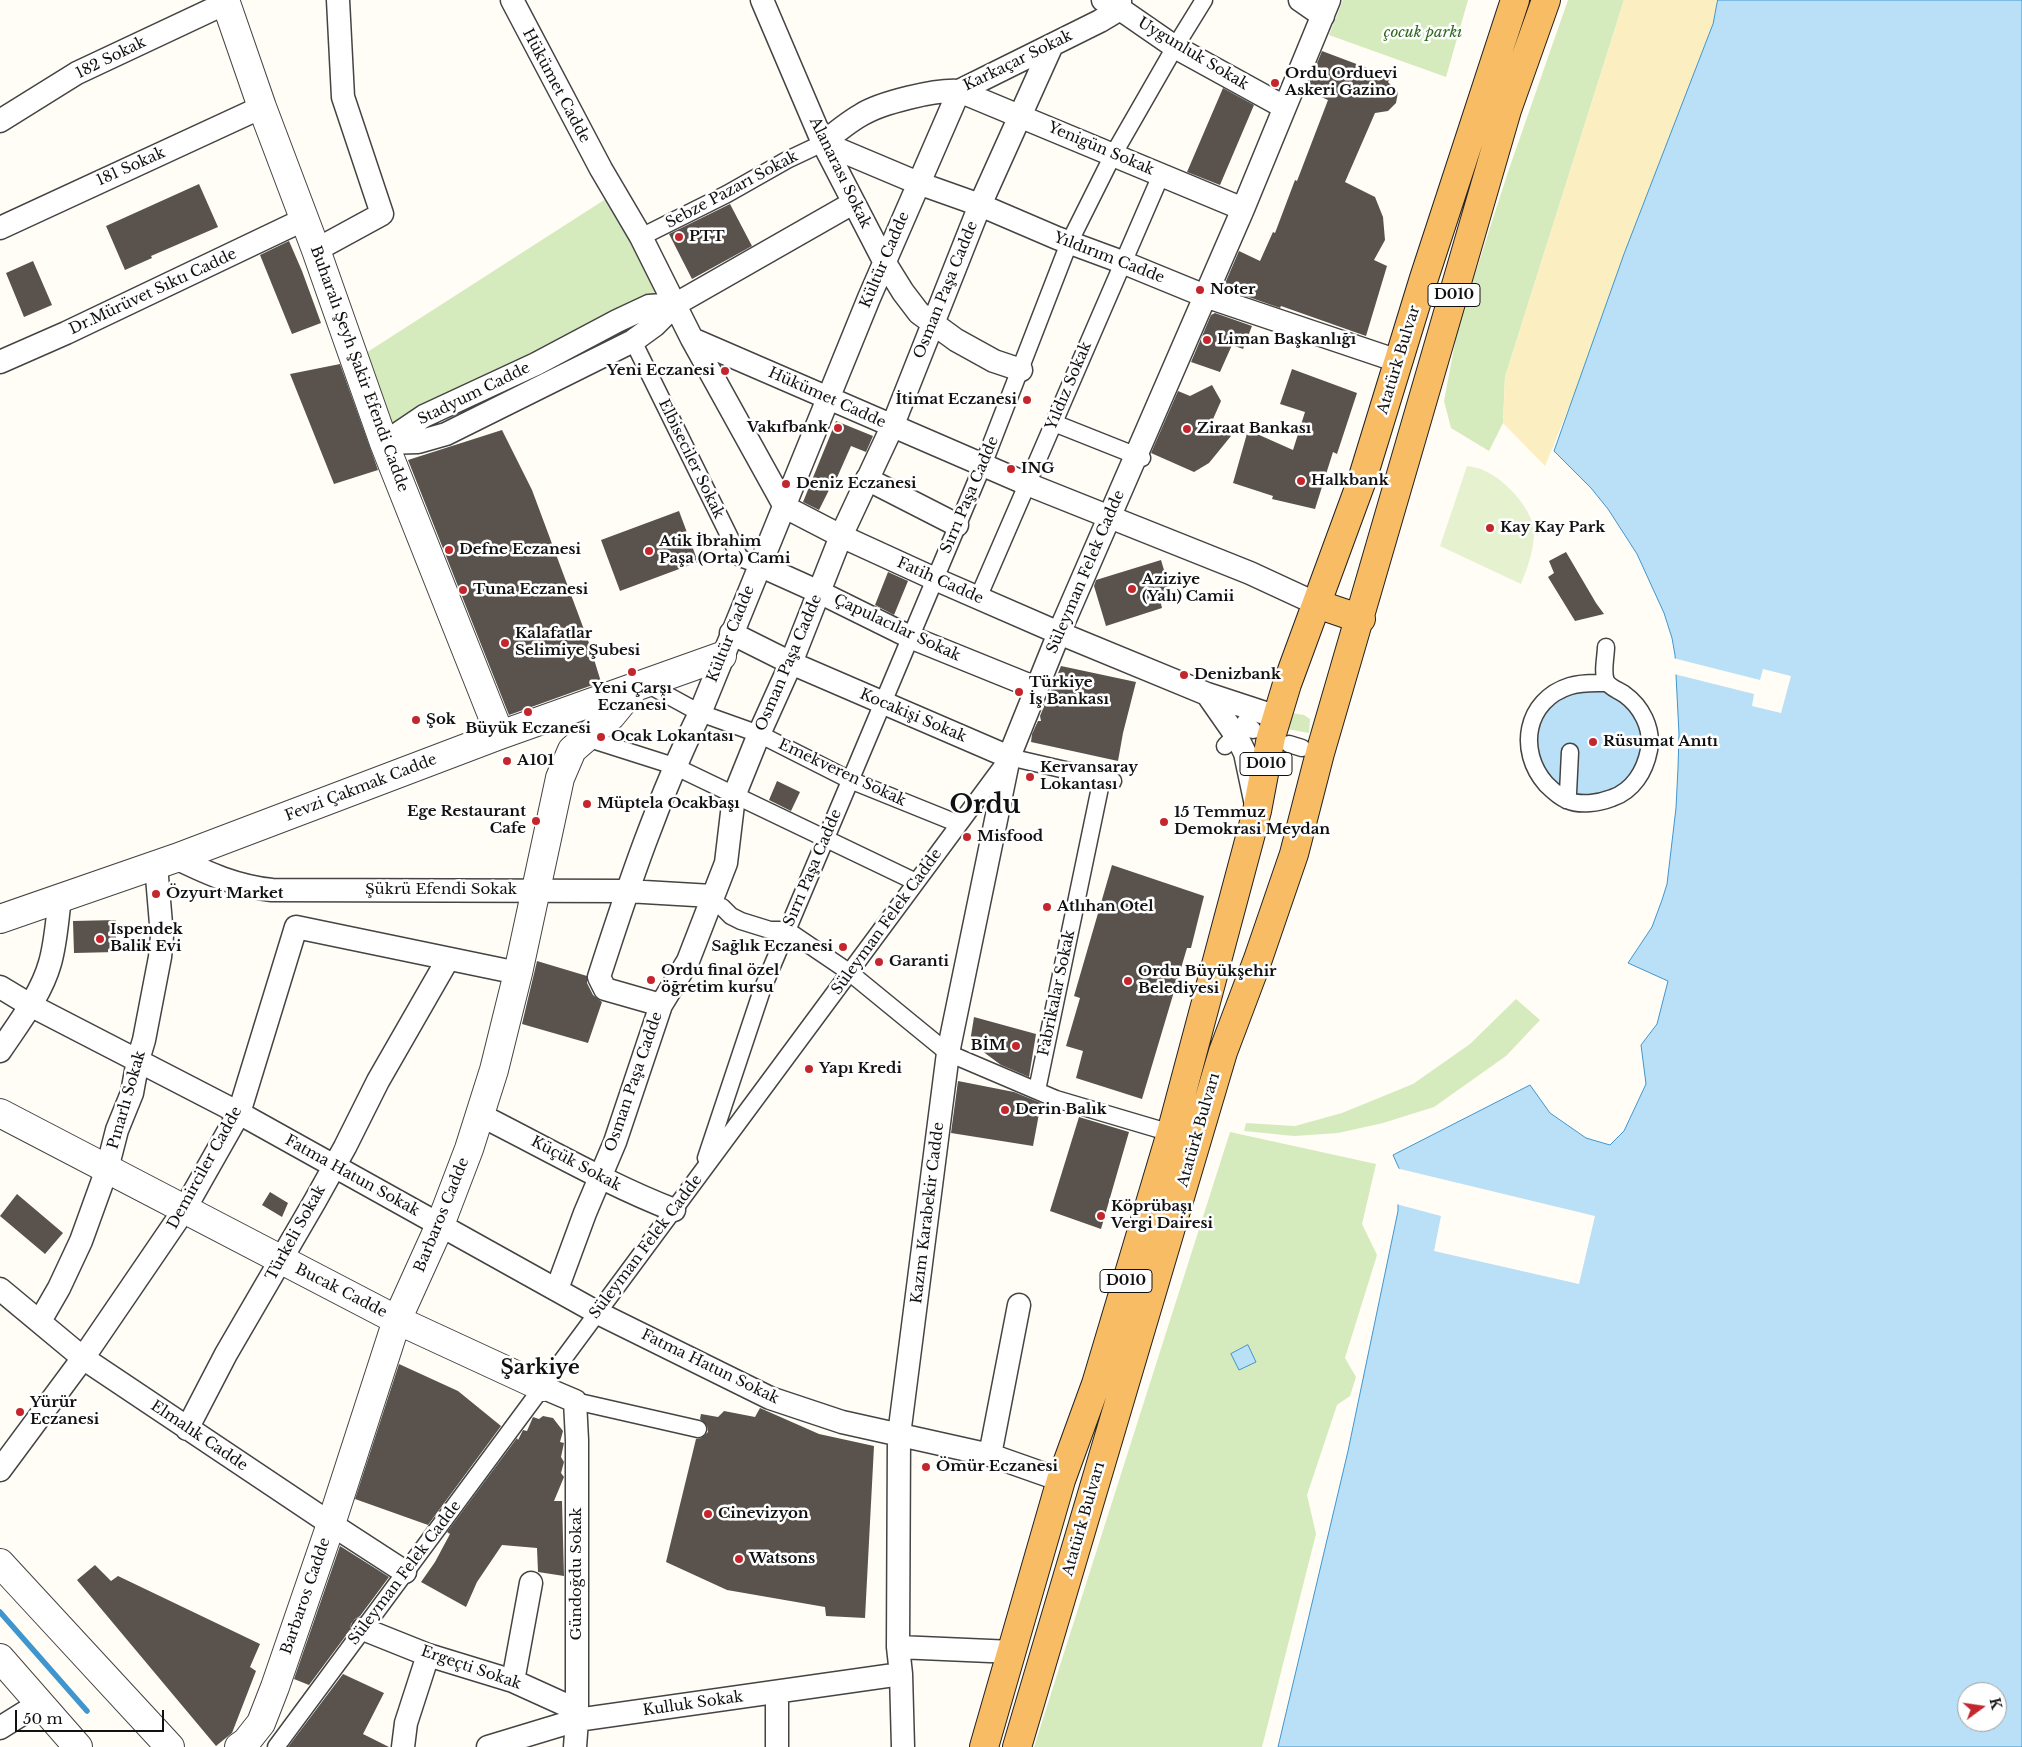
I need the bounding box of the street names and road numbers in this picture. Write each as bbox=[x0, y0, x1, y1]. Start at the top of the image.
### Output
street label: Uygunluk Sokak bbox=[1134, 14, 1252, 94]
street label: Hükümet Cadde bbox=[518, 26, 594, 146]
street label: Karkaçar Sokak bbox=[961, 27, 1075, 95]
street label: 182 Sokak bbox=[73, 33, 149, 83]
street label: Alanarası Sokak bbox=[805, 115, 875, 231]
street label: Yenigün Sokak bbox=[1045, 119, 1157, 179]
street label: 181 Sokak bbox=[94, 144, 168, 190]
street label: Sebze Pazarı Sokak bbox=[663, 147, 801, 233]
street label: Kültür Cadde bbox=[857, 209, 913, 311]
street label: Osman Paşa Cadde bbox=[910, 218, 982, 362]
street label: Yıldırım Cadde bbox=[1051, 229, 1167, 287]
street label: Buharalı Şeyh Şakir Efendi Cadde bbox=[306, 244, 412, 494]
street label: Dr.Mürüvet Sıktı Cadde bbox=[66, 245, 240, 339]
road number: D010 bbox=[1428, 284, 1480, 306]
street label: Atatürk Bulvar bbox=[1374, 304, 1424, 416]
street label: Yıldız Sokak bbox=[1042, 339, 1096, 433]
street label: Stadyum Cadde bbox=[415, 359, 533, 429]
street label: Hükümet Cadde bbox=[765, 364, 889, 432]
street label: Elbiseciler Sokak bbox=[654, 396, 728, 522]
street label: Sırrı Paşa Cadde bbox=[937, 434, 1003, 556]
street label: Süleyman Felek Cadde bbox=[1043, 488, 1129, 656]
street label: Fatih Cadde bbox=[894, 554, 986, 608]
street label: Kültür Cadde bbox=[703, 583, 759, 685]
street label: Çapulacılar Sokak bbox=[831, 591, 963, 665]
street label: Osman Paşa Cadde bbox=[752, 592, 826, 734]
street label: Kocakişi Sokak bbox=[857, 685, 969, 747]
street label: Emekveren Sokak bbox=[775, 736, 909, 810]
street label: Fevzi Çakmak Cadde bbox=[282, 751, 440, 825]
road number: D010 bbox=[1240, 752, 1292, 776]
street label: Sırrı Paşa Cadde bbox=[780, 807, 846, 929]
street label: Süleyman Felek Cadde bbox=[828, 846, 946, 998]
street label: Şükrü Efendi Sokak bbox=[365, 881, 517, 899]
street label: Fabrikalar Sokak bbox=[1035, 928, 1079, 1058]
street label: Osman Paşa Cadde bbox=[602, 1010, 666, 1154]
street label: Pınarlı Sokak bbox=[104, 1049, 150, 1151]
street label: Atatürk Bulvarı bbox=[1174, 1071, 1224, 1189]
street label: Demirciler Cadde bbox=[164, 1104, 246, 1232]
street label: Kazım Karabekir Cadde bbox=[908, 1121, 948, 1305]
street label: Fatma Hatun Sokak bbox=[282, 1132, 422, 1220]
street label: Küçük Sokak bbox=[528, 1133, 624, 1195]
street label: Barbaros Cadde bbox=[411, 1155, 473, 1275]
street label: Süleyman Felek Cadde bbox=[586, 1171, 706, 1323]
street label: Türkeli Sokak bbox=[262, 1182, 330, 1284]
street label: Bucak Cadde bbox=[292, 1260, 390, 1322]
road number: D010 bbox=[1100, 1270, 1152, 1292]
street label: Fatma Hatun Sokak bbox=[638, 1326, 782, 1408]
street label: Elmalık Cadde bbox=[147, 1397, 251, 1475]
street label: Atatürk Bulvarı bbox=[1059, 1460, 1109, 1578]
street label: Süleyman Felek Cadde bbox=[345, 1497, 465, 1649]
street label: Gündoğdu Sokak bbox=[568, 1507, 586, 1641]
street label: Barbaros Cadde bbox=[278, 1535, 334, 1657]
street label: Ergeçti Sokak bbox=[418, 1642, 524, 1694]
street label: Kulluk Sokak bbox=[642, 1688, 744, 1720]

